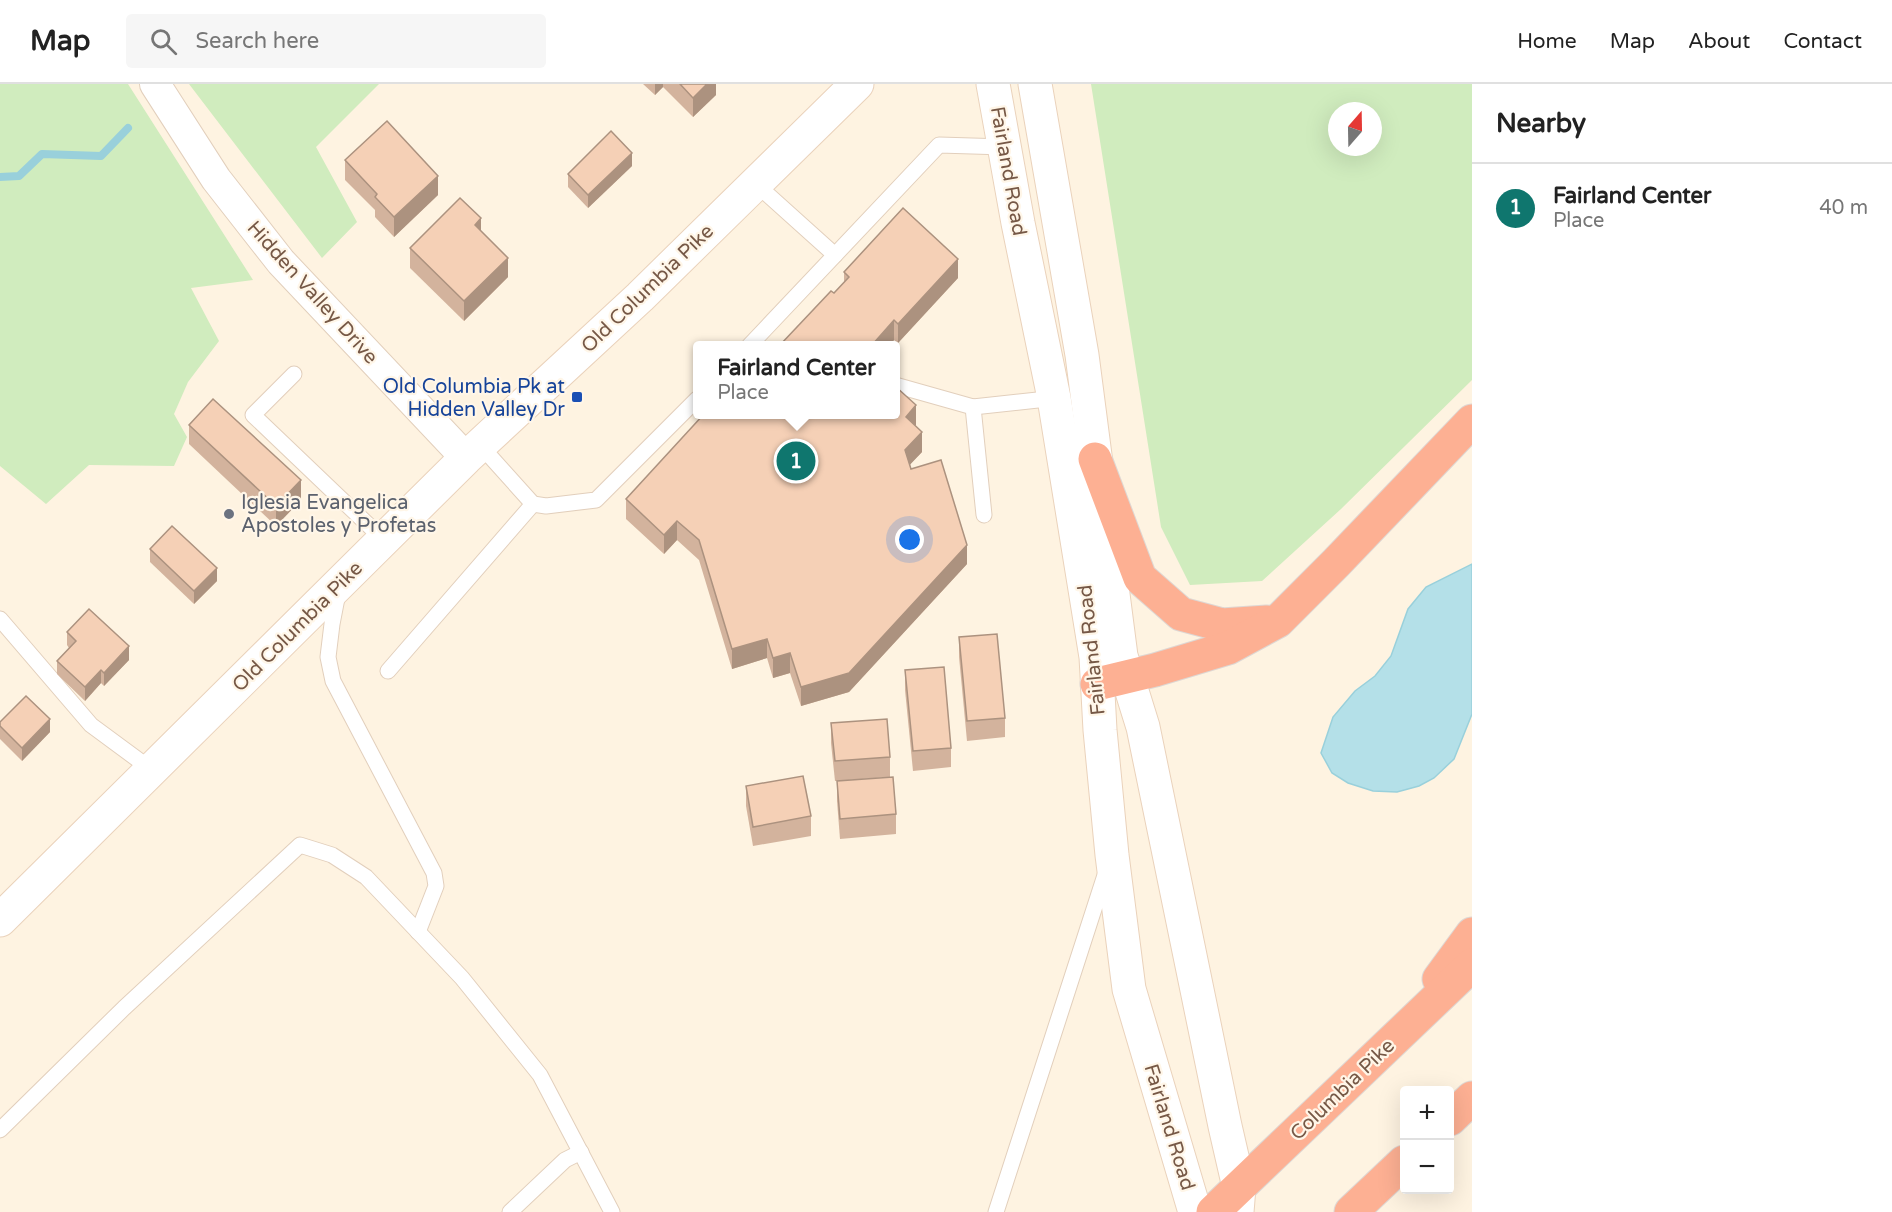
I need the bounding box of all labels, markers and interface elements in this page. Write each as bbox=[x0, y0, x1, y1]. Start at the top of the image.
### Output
search box bbox=[126, 14, 546, 68]
text: Map bbox=[30, 24, 90, 58]
icon: search bbox=[147, 25, 180, 58]
text: Search here bbox=[195, 28, 319, 54]
text: Home bbox=[1517, 29, 1577, 54]
text: Map bbox=[1610, 29, 1655, 54]
text: About bbox=[1688, 29, 1750, 54]
text: Contact bbox=[1783, 29, 1862, 54]
north arrow bbox=[1328, 102, 1382, 156]
street label: Fairland Road bbox=[985, 105, 1031, 238]
text: Nearby bbox=[1496, 108, 1586, 139]
text: Fairland Center bbox=[1553, 183, 1711, 209]
text: 1 bbox=[1509, 196, 1522, 220]
text: 40 m bbox=[1819, 196, 1868, 220]
text: Place bbox=[1553, 209, 1604, 233]
street label: Hidden Valley Drive bbox=[242, 216, 383, 369]
street label: Old Columbia Pike bbox=[577, 219, 719, 358]
popup bbox=[693, 341, 900, 419]
text: Fairland Center bbox=[717, 355, 876, 381]
place label: Old Columbia Pk at Hidden Valley Dr bbox=[383, 375, 565, 422]
text: Place bbox=[717, 381, 769, 405]
marker: Old Columbia Pk at Hidden Valley Dr bbox=[570, 390, 584, 404]
pin: 1 bbox=[776, 438, 816, 484]
place label: Iglesia Evangelica Apostoles y Profetas bbox=[241, 491, 436, 538]
marker: Iglesia Evangelica Apostoles y Profetas bbox=[222, 507, 236, 521]
your location bbox=[895, 525, 924, 554]
street label: Old Columbia Pike bbox=[228, 557, 368, 697]
street label: Fairland Road bbox=[1073, 583, 1111, 716]
street label: Columbia Pike bbox=[1286, 1034, 1400, 1145]
street label: Fairland Road bbox=[1138, 1061, 1200, 1193]
map controls bbox=[1400, 1086, 1454, 1194]
button: + bbox=[1400, 1086, 1454, 1140]
button: − bbox=[1400, 1140, 1454, 1194]

